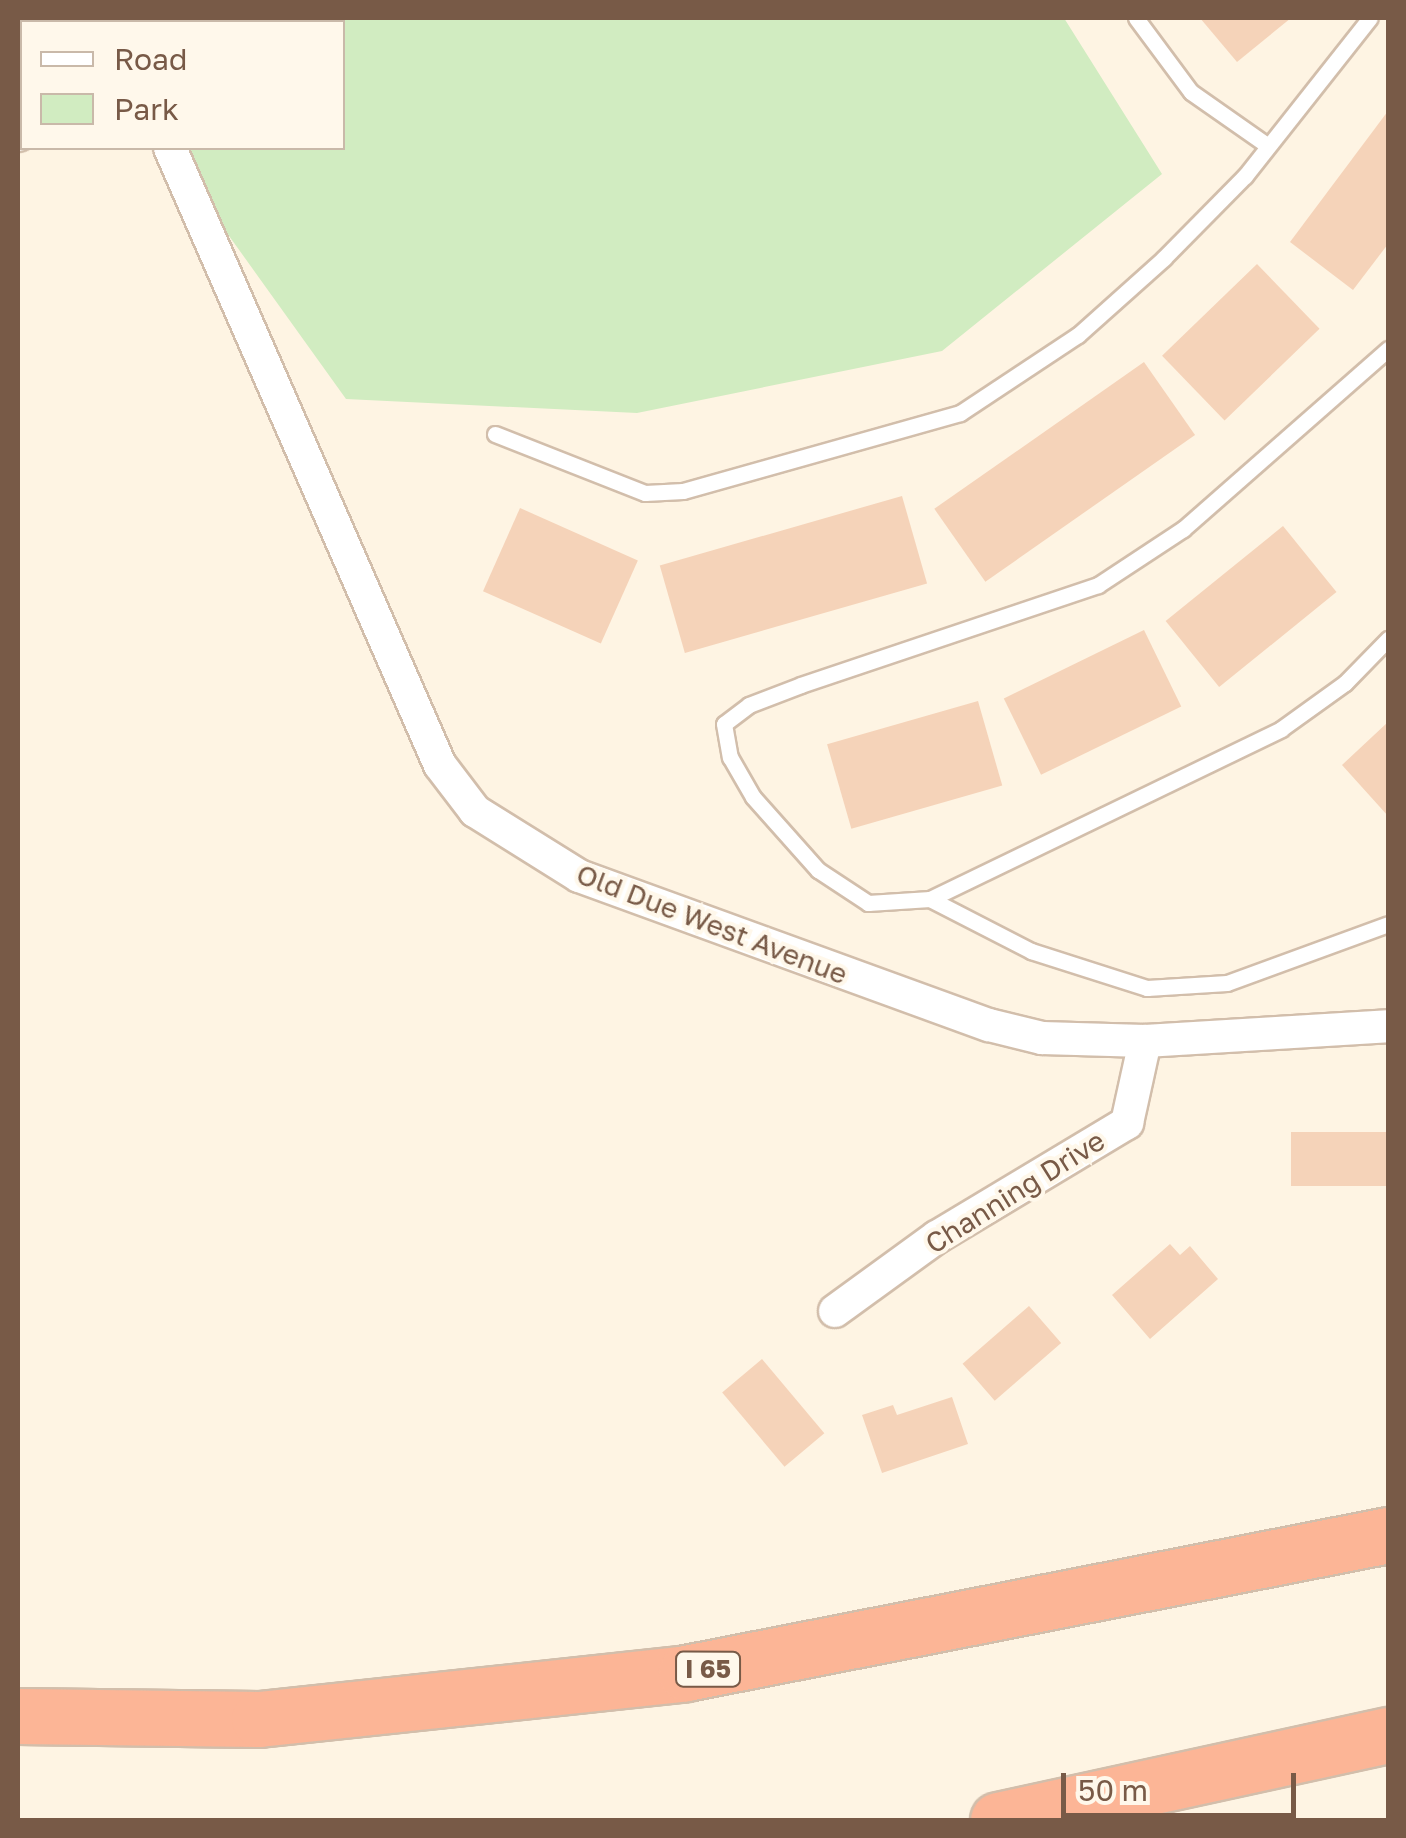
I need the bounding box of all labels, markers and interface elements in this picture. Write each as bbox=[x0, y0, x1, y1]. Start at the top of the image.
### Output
legend bbox=[20, 20, 345, 150]
text: Road bbox=[114, 41, 188, 77]
text: Park bbox=[114, 91, 179, 127]
street label: Old Due West Avenue bbox=[572, 857, 852, 991]
street label: Channing Drive bbox=[919, 1123, 1111, 1261]
road number: I 65 bbox=[673, 1649, 743, 1689]
scale bar bbox=[1066, 1753, 1301, 1815]
text: 50 m bbox=[1078, 1772, 1148, 1808]

